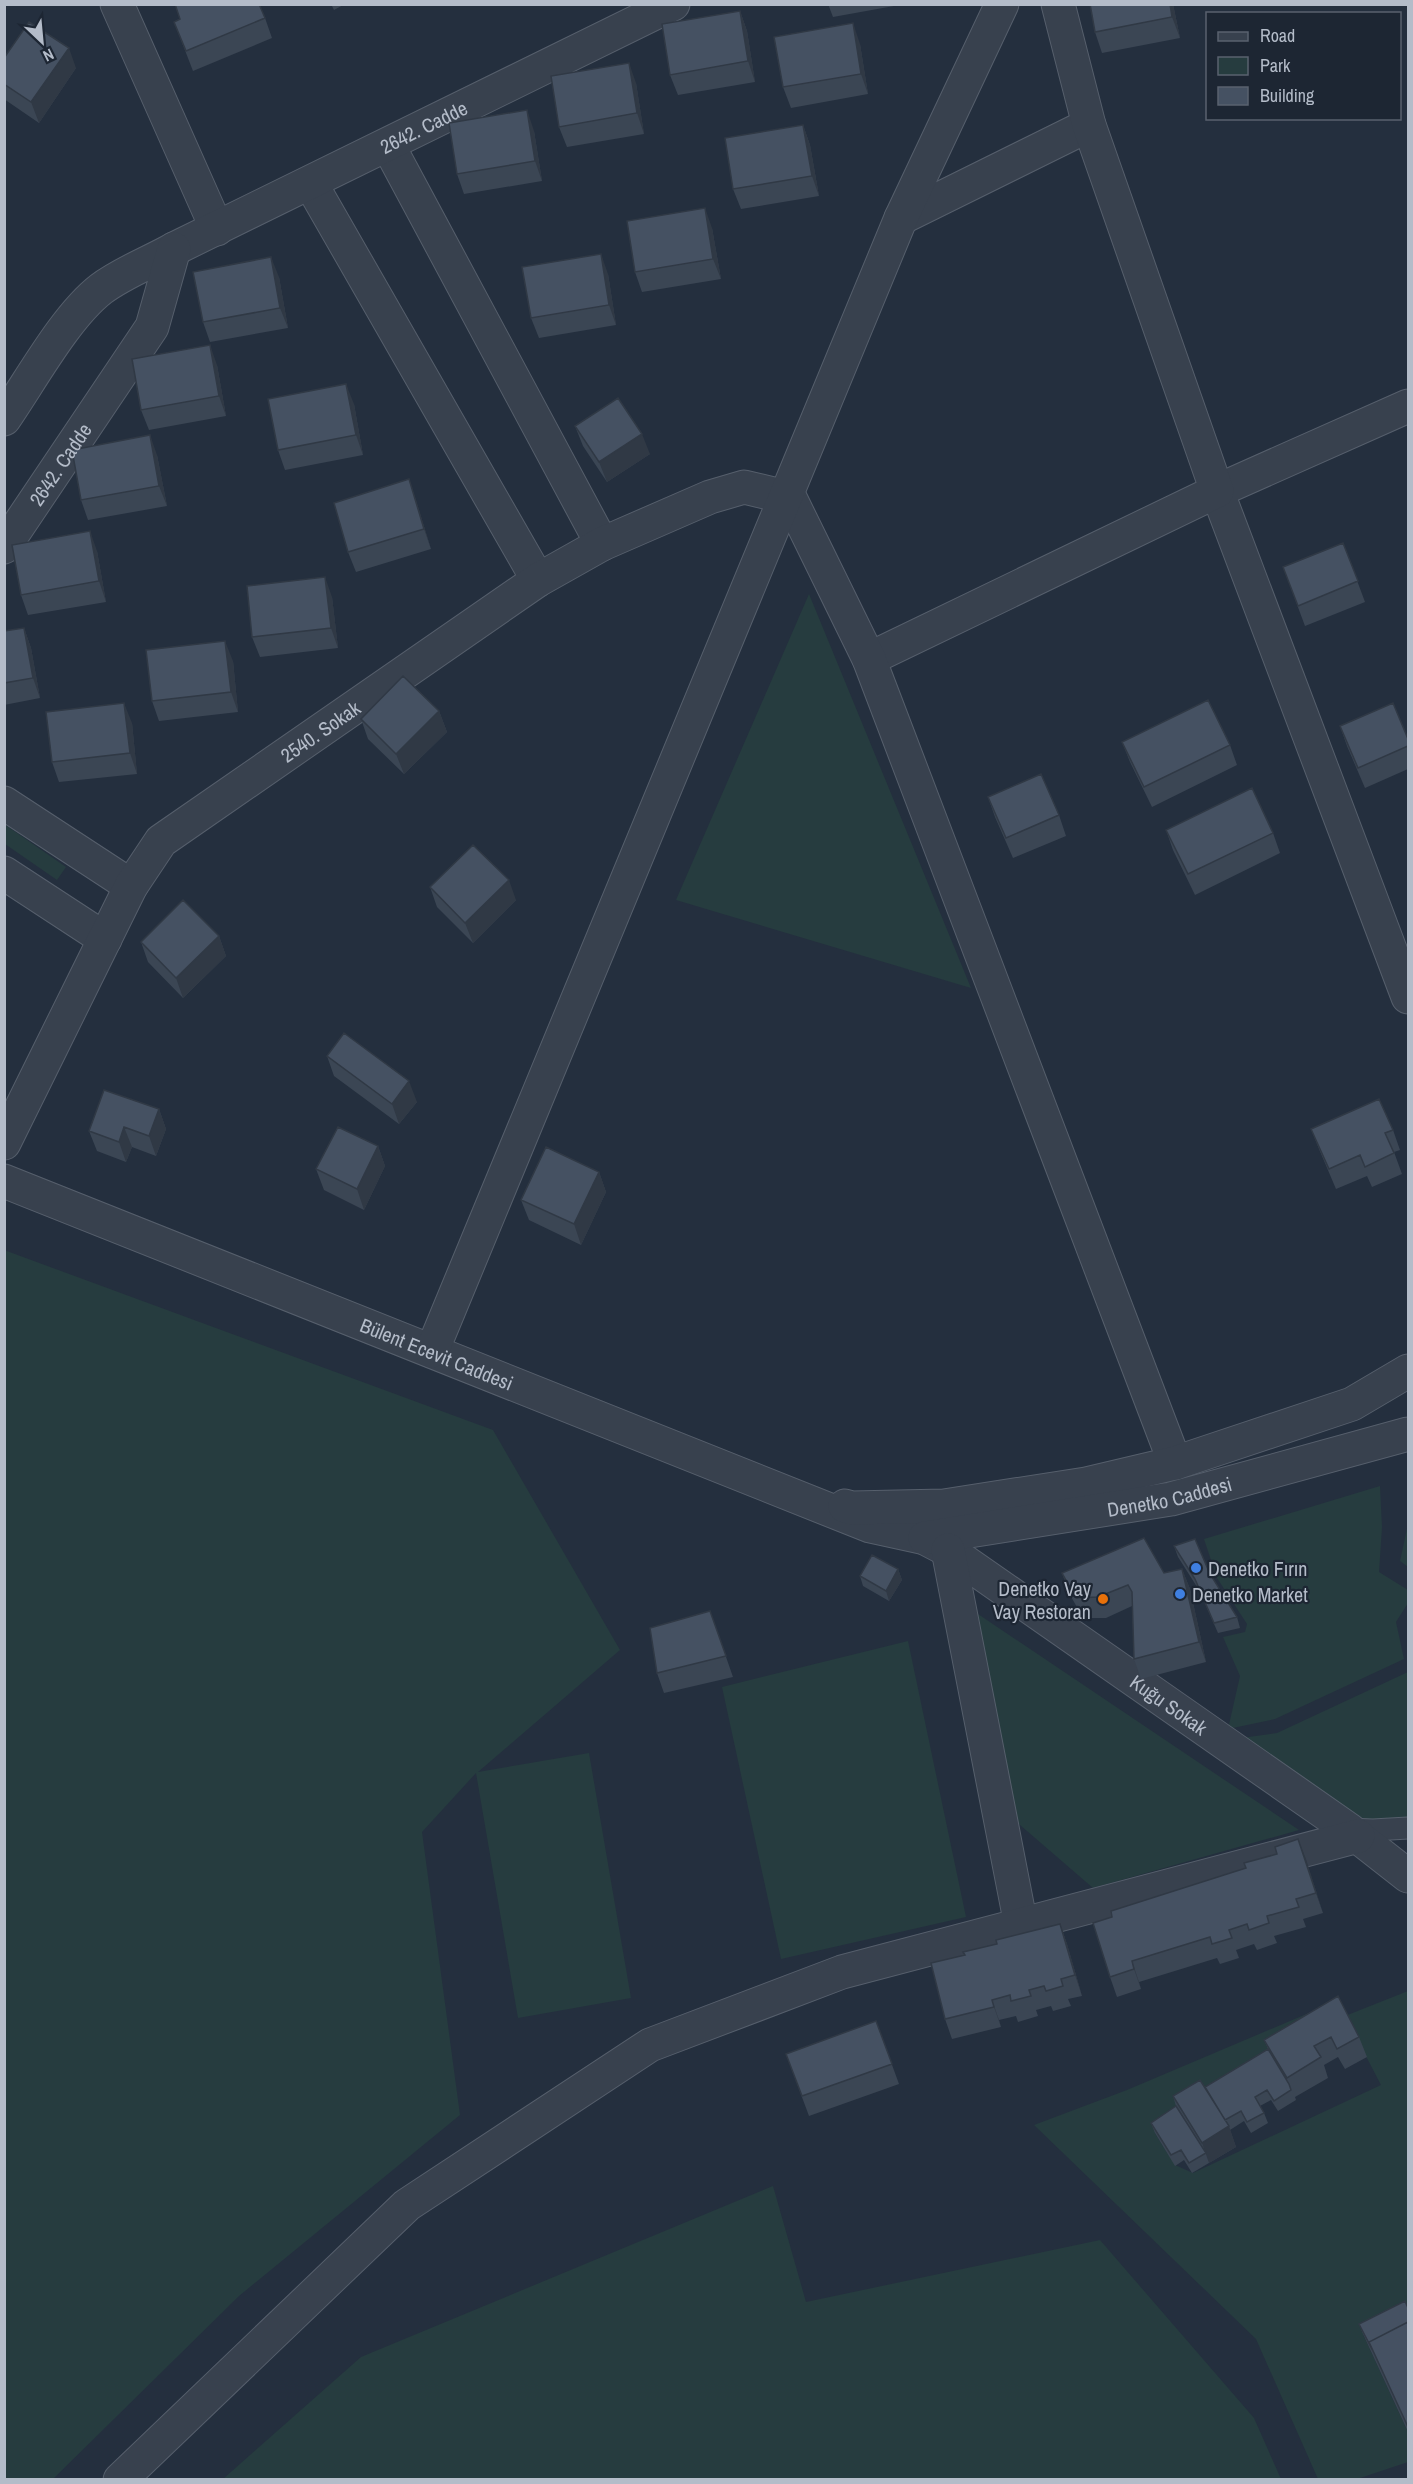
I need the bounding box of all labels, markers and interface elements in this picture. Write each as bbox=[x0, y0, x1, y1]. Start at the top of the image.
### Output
north arrow bbox=[12, 12, 72, 72]
legend bbox=[1206, 12, 1401, 120]
text: Road bbox=[1260, 23, 1295, 48]
text: N bbox=[39, 44, 58, 67]
text: Park bbox=[1260, 53, 1291, 78]
text: Building bbox=[1260, 83, 1315, 108]
street label: 2642. Cadde bbox=[375, 94, 472, 159]
street label: 2642. Cadde bbox=[22, 418, 97, 511]
street label: 2540. Sokak bbox=[275, 693, 366, 768]
street label: Bülent Ecevit Caddesi bbox=[356, 1311, 517, 1396]
street label: Denetko Caddesi bbox=[1105, 1469, 1235, 1522]
place label: Denetko Fırın bbox=[1208, 1555, 1307, 1582]
marker: Denetko Fırın bbox=[1189, 1561, 1203, 1575]
place label: Denetko Vay Vay Restoran bbox=[993, 1575, 1092, 1625]
place label: Denetko Market bbox=[1192, 1581, 1308, 1608]
marker: Denetko Market bbox=[1173, 1587, 1187, 1601]
marker: Denetko Vay Vay Restoran bbox=[1096, 1592, 1110, 1606]
street label: Kuğu Sokak bbox=[1125, 1668, 1214, 1741]

